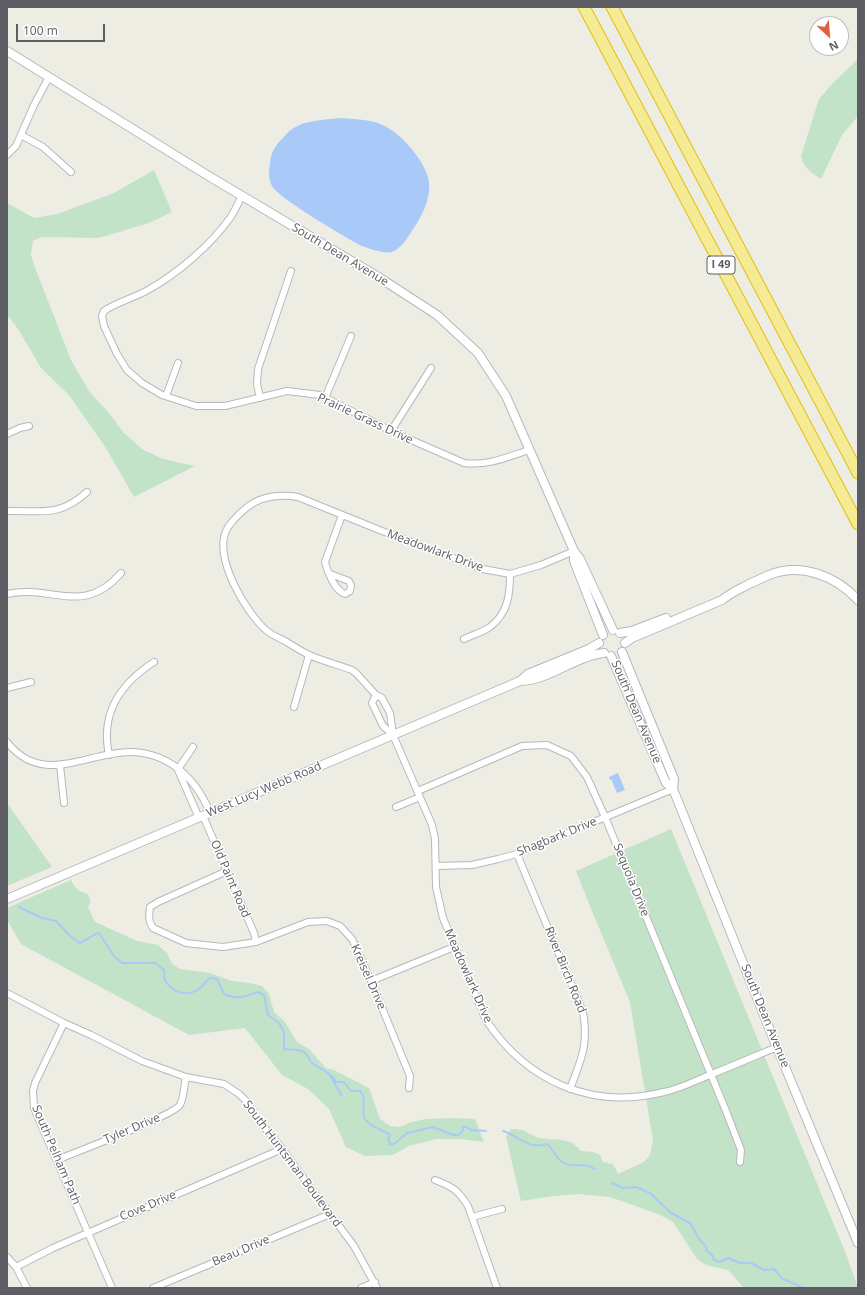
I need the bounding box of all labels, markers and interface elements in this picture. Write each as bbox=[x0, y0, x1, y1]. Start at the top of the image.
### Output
scale bar bbox=[18, 16, 107, 42]
north arrow bbox=[809, 16, 849, 56]
text: 100 m bbox=[23, 22, 58, 39]
text: N bbox=[827, 38, 841, 55]
street label: South Dean Avenue bbox=[289, 220, 391, 290]
road number: I 49 bbox=[707, 256, 735, 274]
street label: Prairie Grass Drive bbox=[315, 391, 415, 447]
street label: Meadowlark Drive bbox=[385, 527, 485, 575]
street label: South Dean Avenue bbox=[608, 658, 664, 766]
street label: West Lucy Webb Road bbox=[204, 759, 324, 821]
street label: Shagbark Drive bbox=[515, 814, 599, 860]
street label: Old Paint Road bbox=[207, 838, 253, 920]
street label: Sequoia Drive bbox=[610, 841, 652, 919]
street label: River Birch Road bbox=[541, 925, 589, 1015]
street label: Meadowlark Drive bbox=[441, 927, 495, 1025]
street label: Kreisel Drive bbox=[347, 942, 389, 1012]
street label: South Dean Avenue bbox=[738, 962, 792, 1070]
street label: South Huntsman Boulevard bbox=[240, 1098, 344, 1230]
street label: South Pelham Path bbox=[29, 1103, 83, 1207]
street label: Tyler Drive bbox=[102, 1111, 162, 1147]
street label: Cove Drive bbox=[118, 1188, 178, 1224]
street label: Beau Drive bbox=[210, 1232, 272, 1270]

